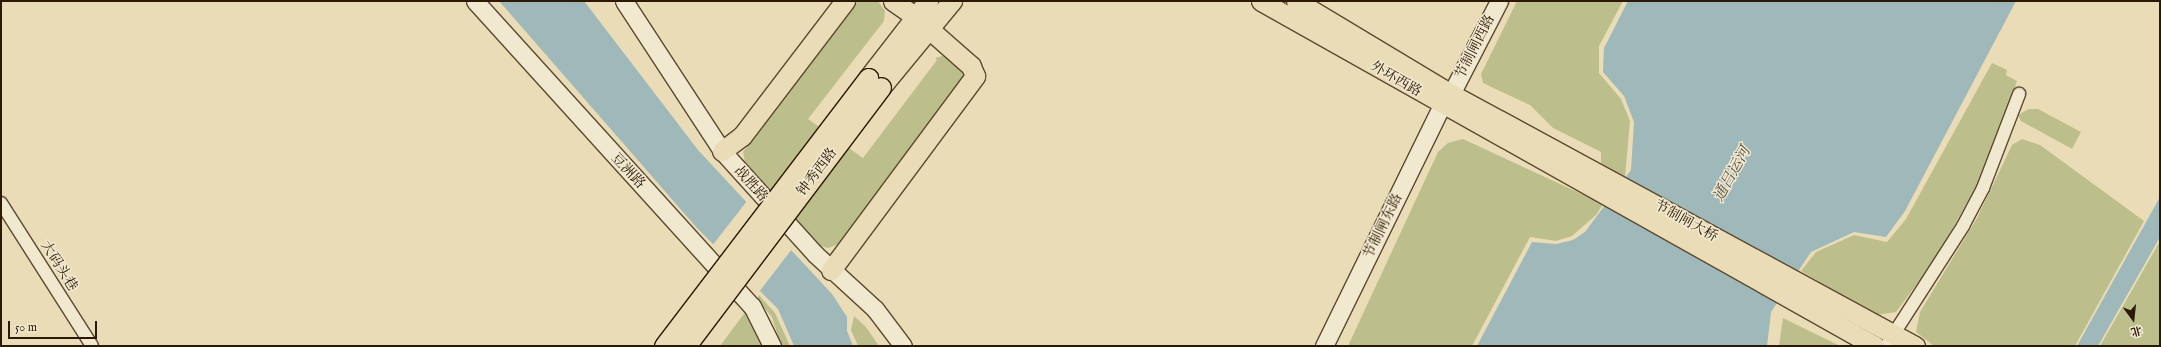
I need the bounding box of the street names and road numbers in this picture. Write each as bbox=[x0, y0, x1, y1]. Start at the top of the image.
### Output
street label: 节制闸西路 bbox=[1452, 12, 1498, 82]
street label: 外环西路 bbox=[1368, 58, 1424, 100]
street label: 钟秀西路 bbox=[793, 145, 841, 199]
street label: 豆洲路 bbox=[608, 150, 648, 192]
street label: 战胜路 bbox=[731, 163, 771, 205]
street label: 节制闸东路 bbox=[1360, 191, 1406, 261]
street label: 节制闸大桥 bbox=[1651, 197, 1721, 245]
street label: 大码头巷 bbox=[37, 238, 81, 294]

